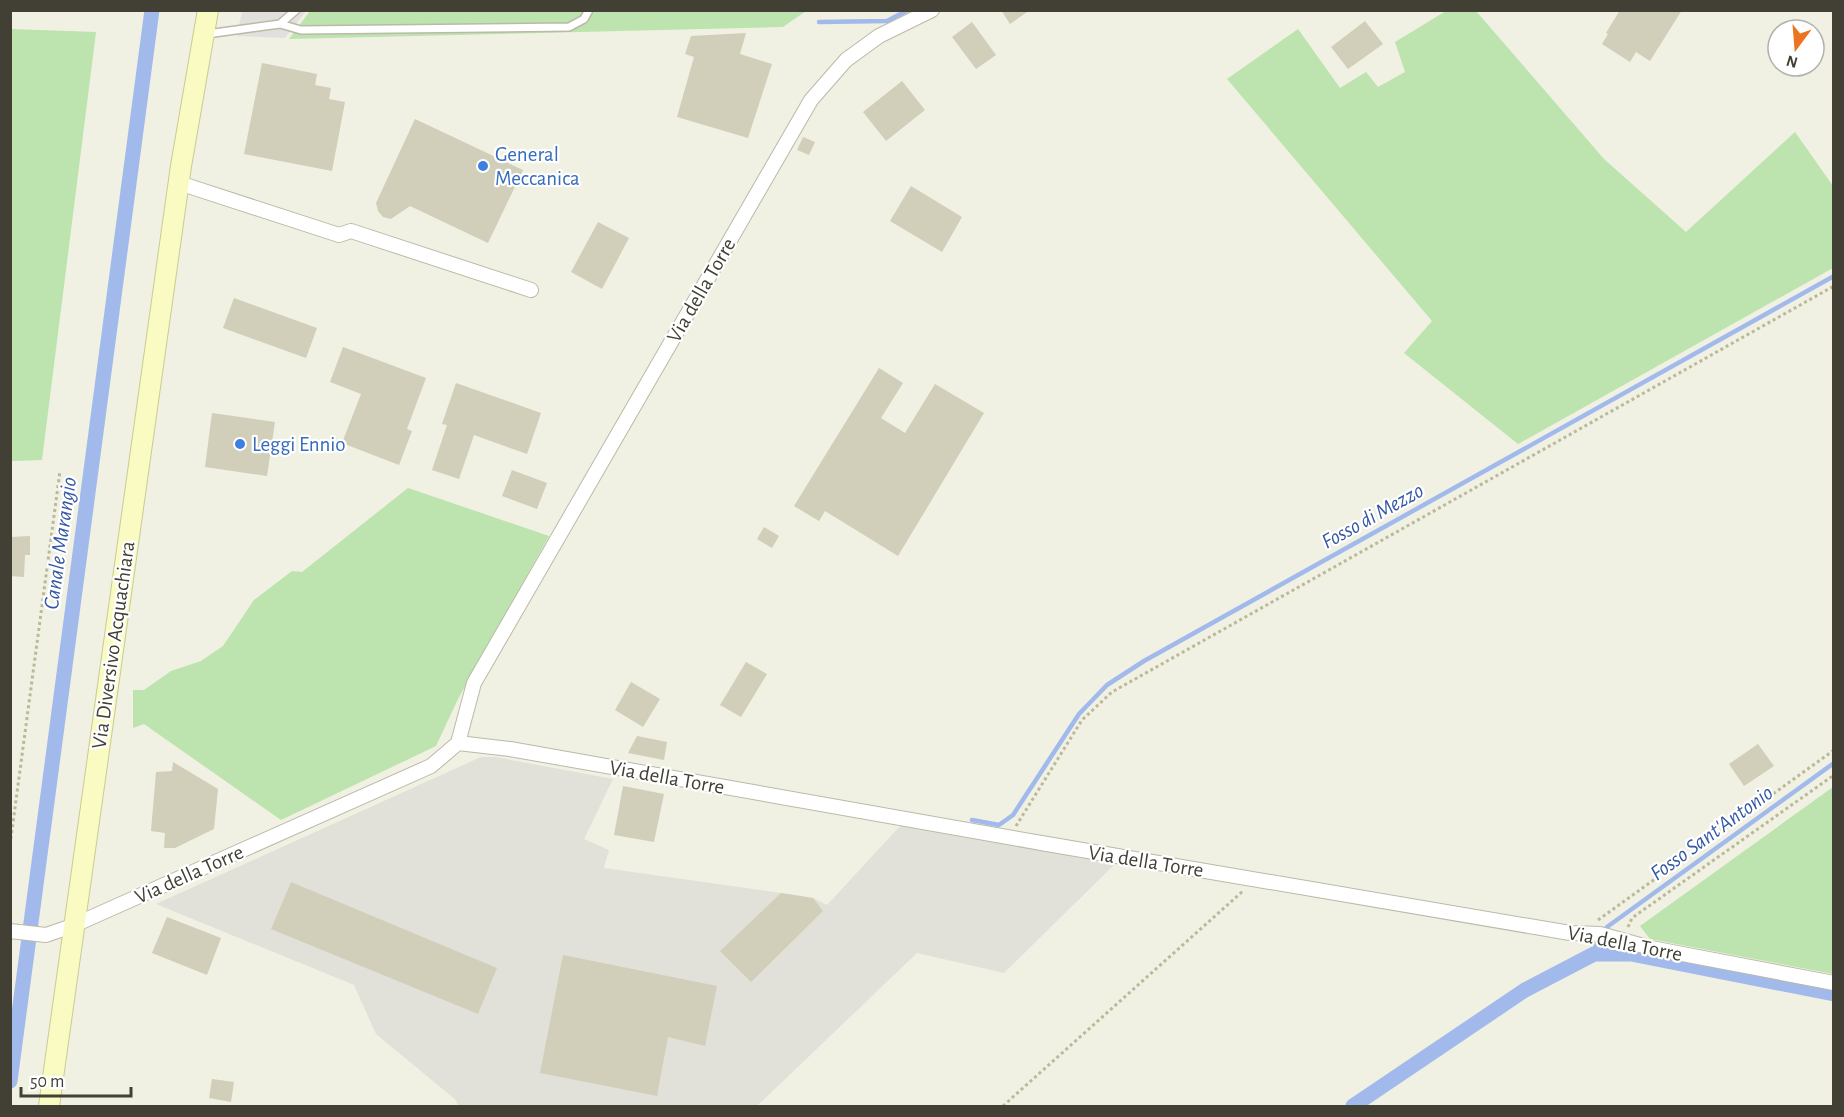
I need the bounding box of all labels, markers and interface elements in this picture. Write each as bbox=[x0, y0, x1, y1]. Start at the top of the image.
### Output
north arrow bbox=[1766, 18, 1826, 78]
text: N bbox=[1785, 52, 1800, 71]
place label: General Meccanica bbox=[495, 144, 580, 189]
marker: General Meccanica bbox=[476, 159, 490, 173]
street label: Via della Torre bbox=[663, 235, 740, 346]
place label: Leggi Ennio bbox=[252, 434, 346, 455]
marker: Leggi Ennio bbox=[233, 437, 247, 451]
water label: Canale Marangio bbox=[40, 476, 80, 611]
water label: Fosso di Mezzo bbox=[1318, 479, 1427, 553]
street label: Via Diversivo Acquachiara bbox=[88, 539, 139, 750]
street label: Via della Torre bbox=[608, 757, 726, 798]
water label: Fosso Sant'Antonio bbox=[1646, 781, 1777, 884]
street label: Via della Torre bbox=[132, 841, 247, 908]
street label: Via della Torre bbox=[1087, 842, 1205, 881]
street label: Via della Torre bbox=[1566, 922, 1684, 965]
scale bar bbox=[21, 1060, 130, 1098]
text: 50 m bbox=[30, 1073, 64, 1091]

